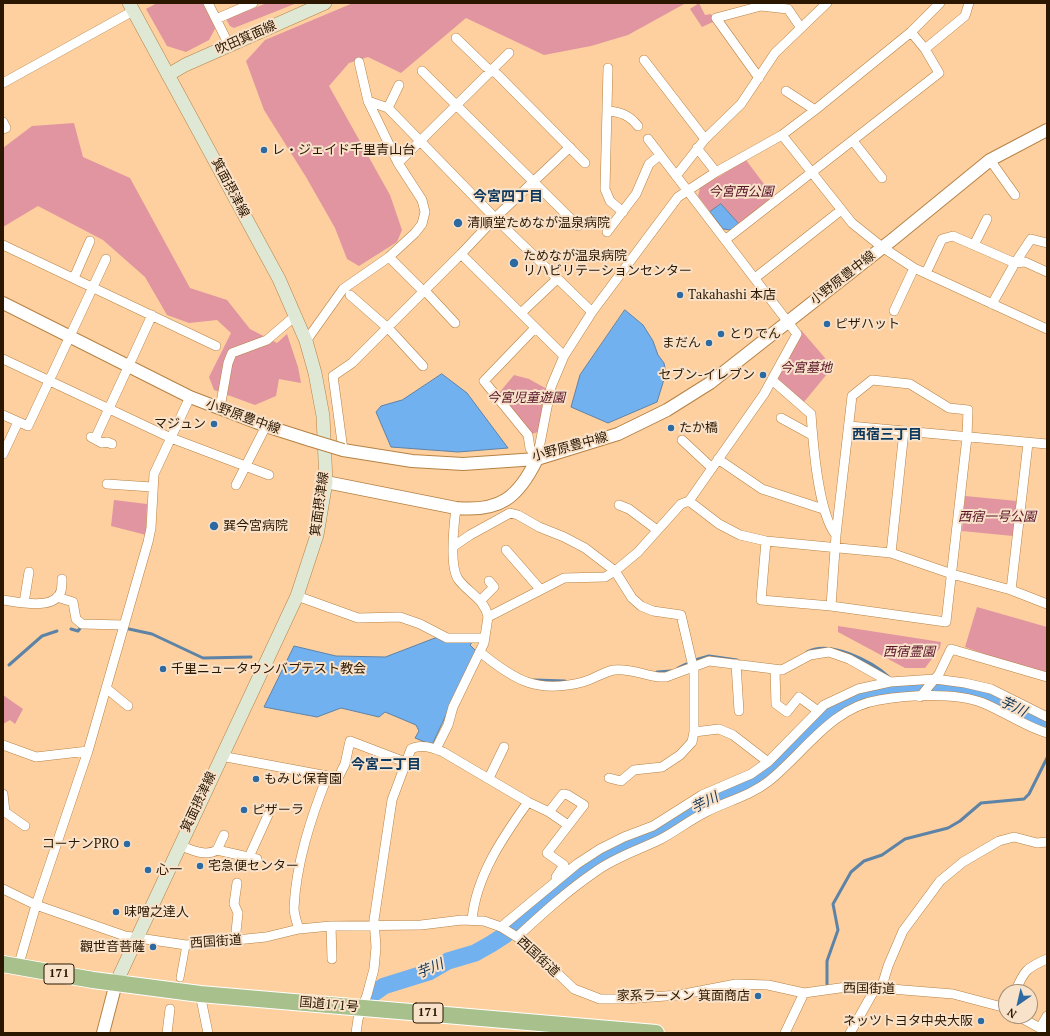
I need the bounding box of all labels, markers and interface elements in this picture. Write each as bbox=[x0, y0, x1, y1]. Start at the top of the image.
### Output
street label: 吹田箕面線 bbox=[213, 18, 279, 58]
place label: レ・ジェイド千里青山台 bbox=[272, 142, 415, 158]
marker: レ・ジェイド千里青山台 bbox=[259, 145, 269, 155]
street label: 箕面摂津線 bbox=[208, 156, 252, 220]
park label: 今宮西公園 bbox=[709, 184, 773, 200]
district label: 今宮四丁目 bbox=[473, 189, 543, 205]
place label: 清順堂ためなが温泉病院 bbox=[467, 215, 610, 231]
marker: 清順堂ためなが温泉病院 bbox=[452, 217, 464, 229]
place label: ためなが温泉病院 リハビリテーションセンター bbox=[523, 248, 692, 279]
street label: 小野原豊中線 bbox=[807, 248, 879, 308]
marker: ためなが温泉病院 リハビリテーションセンター bbox=[508, 257, 520, 269]
place label: Takahashi 本店 bbox=[688, 287, 776, 303]
marker: Takahashi 本店 bbox=[675, 290, 685, 300]
place label: ピザハット bbox=[835, 316, 900, 332]
marker: ピザハット bbox=[822, 319, 832, 329]
place label: とりでん bbox=[729, 326, 781, 342]
marker: とりでん bbox=[716, 329, 726, 339]
place label: まだん bbox=[662, 335, 701, 351]
marker: まだん bbox=[704, 338, 714, 348]
park label: 今宮墓地 bbox=[780, 360, 832, 376]
place label: セブン-イレブン bbox=[658, 367, 755, 383]
marker: セブン-イレブン bbox=[758, 370, 768, 380]
park label: 今宮児童遊園 bbox=[487, 390, 565, 406]
street label: 小野原豊中線 bbox=[204, 396, 282, 438]
place label: マジュン bbox=[154, 416, 206, 432]
marker: マジュン bbox=[209, 419, 219, 429]
place label: たか橋 bbox=[679, 420, 718, 436]
marker: たか橋 bbox=[666, 423, 676, 433]
district label: 西宿三丁目 bbox=[852, 427, 922, 443]
street label: 小野原豊中線 bbox=[530, 429, 610, 465]
street label: 箕面摂津線 bbox=[308, 471, 332, 537]
park label: 西宿一号公園 bbox=[958, 509, 1036, 525]
place label: 巽今宮病院 bbox=[223, 518, 288, 534]
marker: 巽今宮病院 bbox=[208, 520, 220, 532]
park label: 西宿霊園 bbox=[883, 644, 935, 660]
place label: 千里ニュータウンバプテスト教会 bbox=[171, 661, 366, 677]
marker: 千里ニュータウンバプテスト教会 bbox=[158, 664, 168, 674]
water label: 芋川 bbox=[997, 693, 1029, 721]
district label: 今宮二丁目 bbox=[351, 757, 421, 773]
street label: 箕面摂津線 bbox=[178, 769, 220, 835]
place label: もみじ保育園 bbox=[264, 771, 342, 787]
marker: もみじ保育園 bbox=[251, 774, 261, 784]
water label: 芋川 bbox=[689, 789, 721, 817]
place label: ピザーラ bbox=[252, 802, 304, 818]
marker: ピザーラ bbox=[239, 805, 249, 815]
place label: コーナンPRO bbox=[42, 836, 119, 852]
marker: コーナンPRO bbox=[122, 839, 132, 849]
place label: 宅急便センター bbox=[208, 858, 299, 874]
marker: 宅急便センター bbox=[195, 861, 205, 871]
place label: 心一 bbox=[156, 862, 182, 878]
marker: 心一 bbox=[143, 865, 153, 875]
place label: 味噌之達人 bbox=[124, 904, 189, 920]
marker: 味噌之達人 bbox=[111, 907, 121, 917]
street label: 西国街道 bbox=[190, 932, 242, 952]
street label: 西国街道 bbox=[514, 934, 562, 980]
place label: 觀世音菩薩 bbox=[80, 939, 145, 955]
marker: 觀世音菩薩 bbox=[148, 942, 158, 952]
water label: 芋川 bbox=[414, 956, 446, 982]
road number: 171 bbox=[44, 964, 74, 984]
street label: 西国街道 bbox=[843, 981, 895, 997]
north arrow bbox=[998, 984, 1038, 1024]
place label: 家系ラーメン 箕面商店 bbox=[617, 988, 750, 1004]
marker: 家系ラーメン 箕面商店 bbox=[753, 991, 763, 1001]
street label: 国道171号 bbox=[299, 995, 359, 1015]
road number: 171 bbox=[413, 1003, 443, 1023]
text: N bbox=[1004, 1005, 1019, 1021]
place label: ネッツトヨタ中央大阪 bbox=[843, 1013, 973, 1029]
marker: ネッツトヨタ中央大阪 bbox=[976, 1016, 986, 1026]

